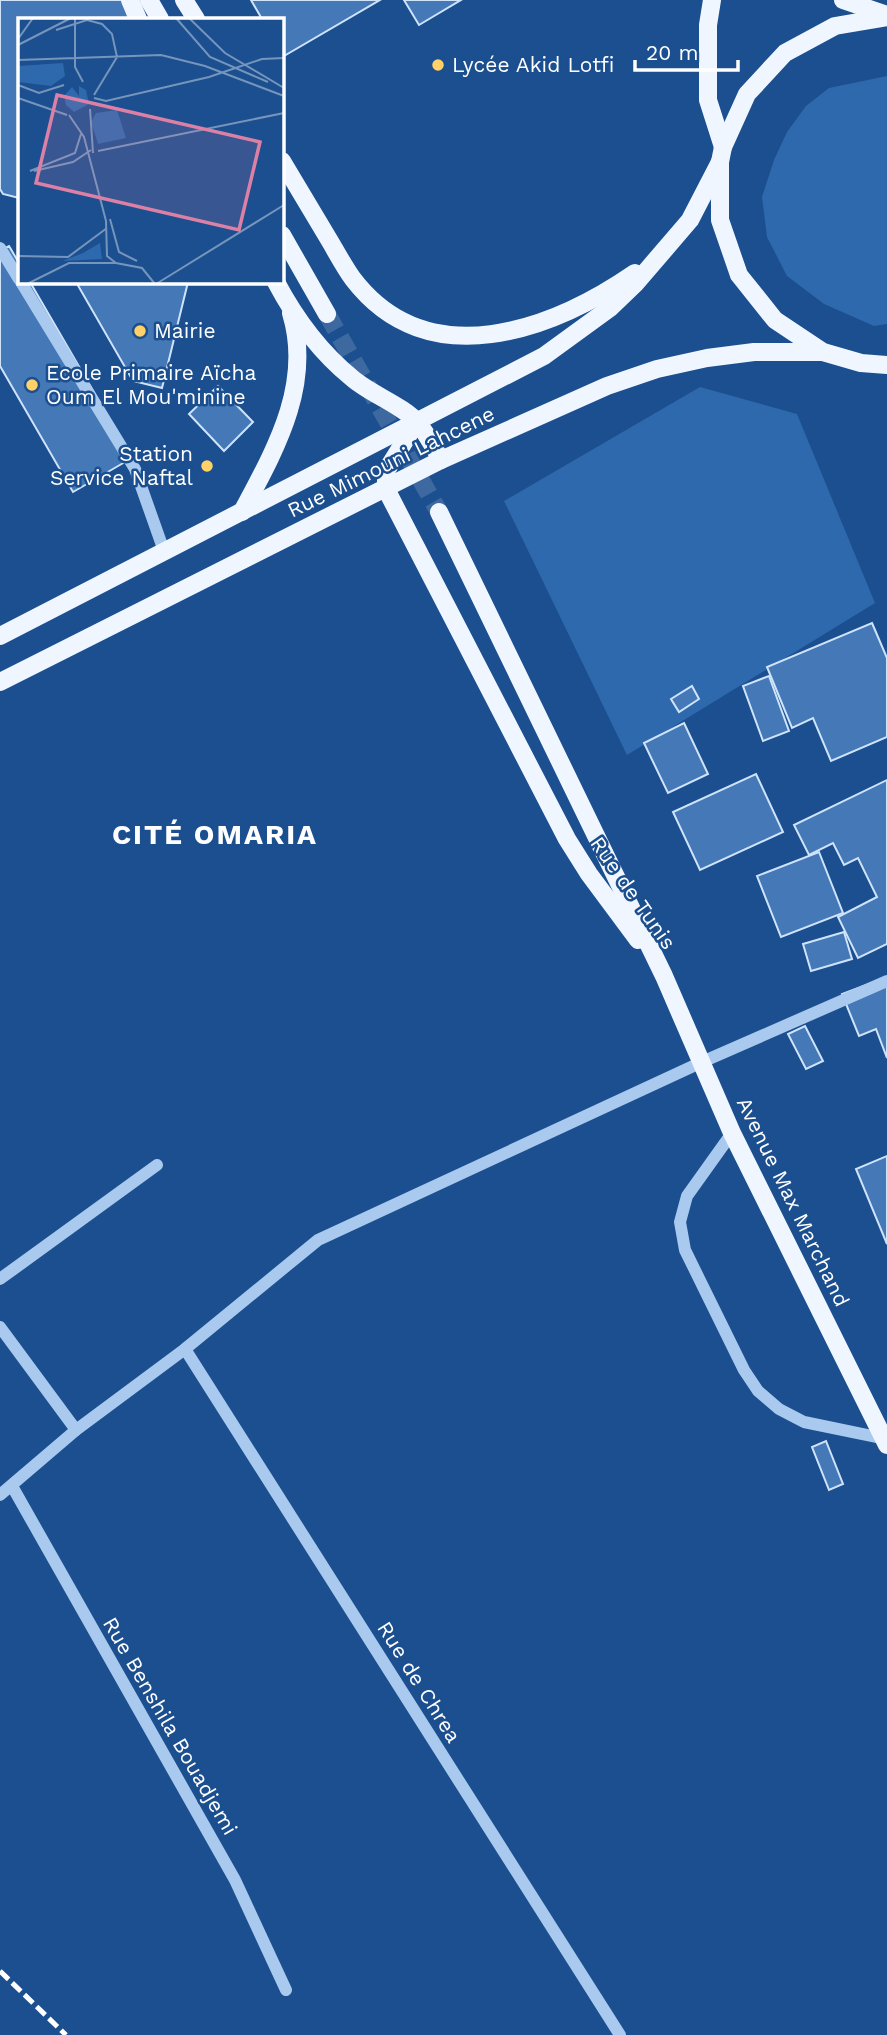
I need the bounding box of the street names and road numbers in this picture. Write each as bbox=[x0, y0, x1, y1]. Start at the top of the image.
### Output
street label: Rue Mimouni Lahcene bbox=[283, 401, 498, 523]
street label: Rue de Tunis bbox=[585, 832, 681, 954]
street label: Avenue Max Marchand bbox=[732, 1093, 855, 1311]
street label: Rue Benshila Bouadjemi bbox=[98, 1613, 243, 1839]
street label: Rue de Chrea bbox=[372, 1617, 467, 1747]

